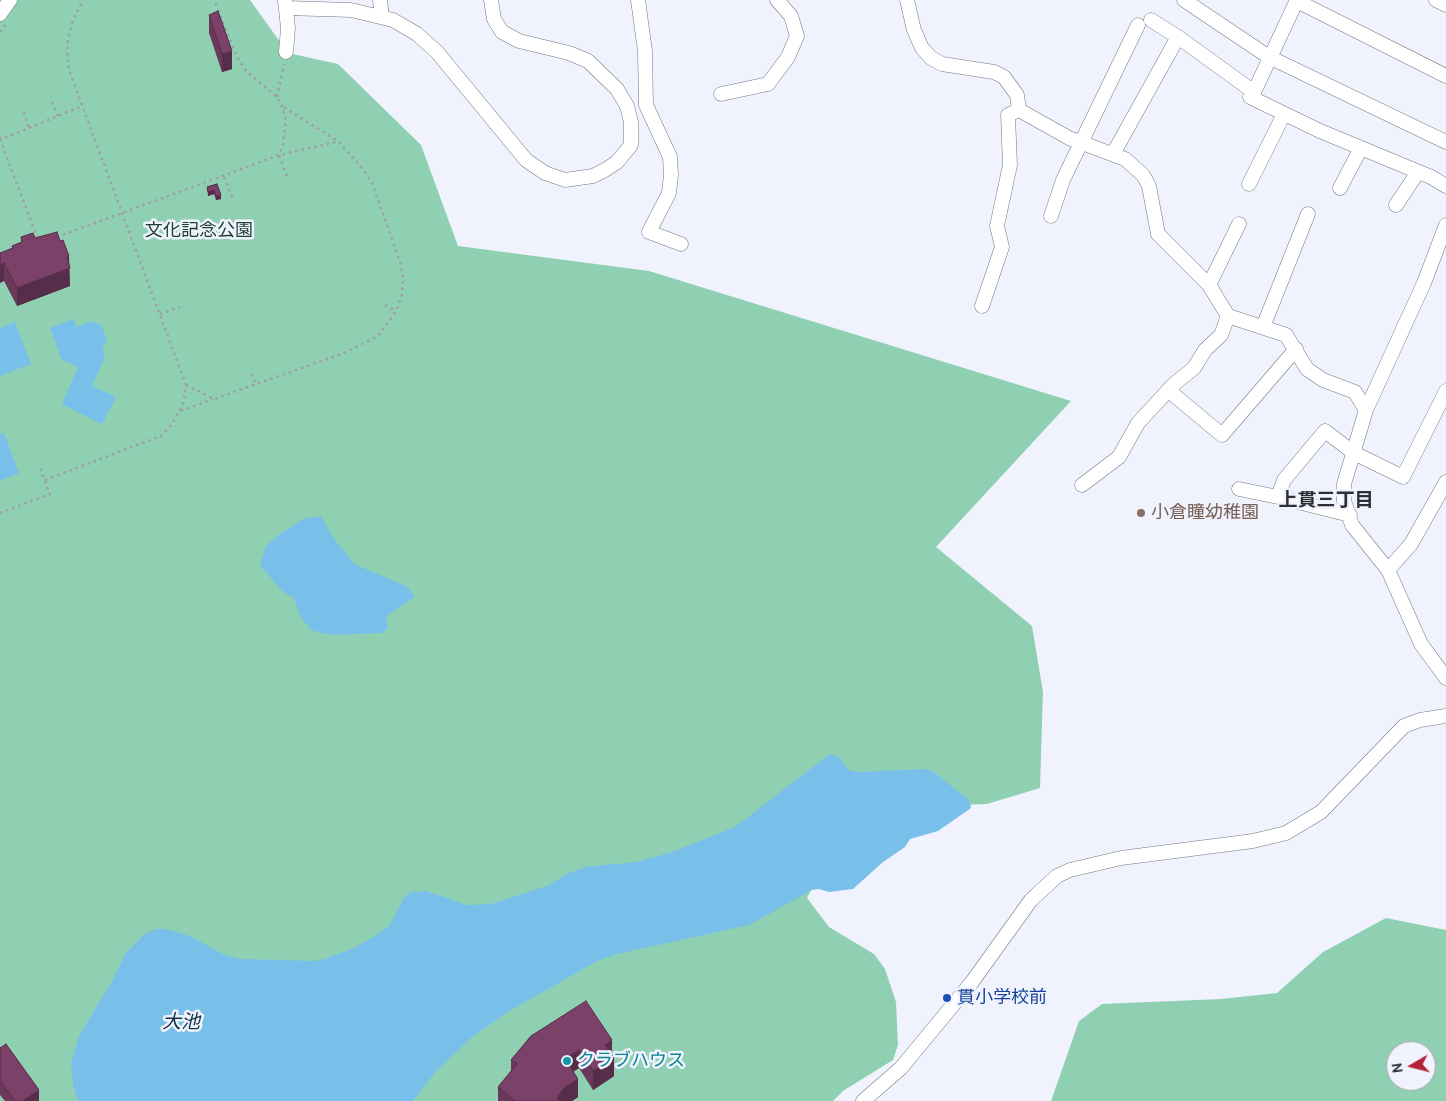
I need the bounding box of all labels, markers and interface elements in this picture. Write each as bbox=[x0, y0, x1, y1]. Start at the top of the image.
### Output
park label: 文化記念公園 bbox=[145, 220, 253, 242]
district label: 上貫三丁目 bbox=[1279, 489, 1373, 511]
place label: 小倉瞳幼稚園 bbox=[1151, 502, 1259, 524]
marker: 小倉瞳幼稚園 bbox=[1135, 507, 1147, 519]
place label: 貫小学校前 bbox=[957, 987, 1047, 1009]
marker: 貫小学校前 bbox=[941, 992, 953, 1004]
water label: 大池 bbox=[162, 1011, 200, 1033]
north arrow bbox=[1386, 1041, 1436, 1091]
place label: クラブハウス bbox=[577, 1050, 685, 1072]
marker: クラブハウス bbox=[561, 1055, 573, 1067]
text: N bbox=[1388, 1062, 1407, 1074]

